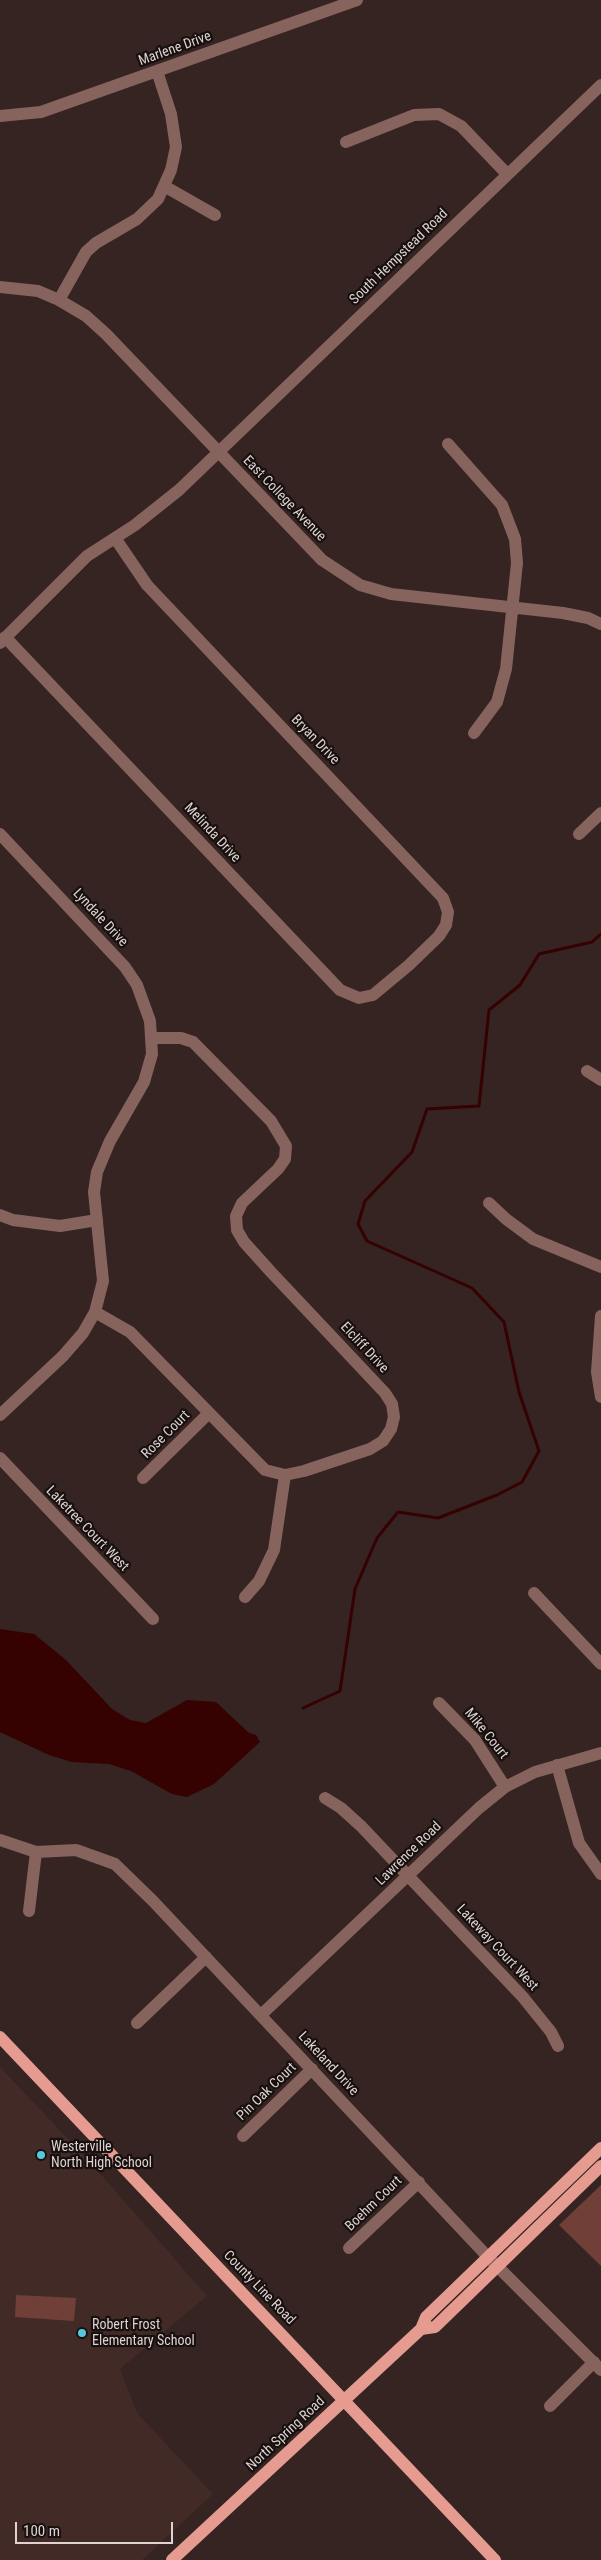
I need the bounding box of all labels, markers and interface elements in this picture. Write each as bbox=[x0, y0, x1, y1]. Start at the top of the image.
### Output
street label: Marlene Drive bbox=[137, 28, 213, 70]
street label: South Hempstead Road bbox=[346, 206, 452, 308]
street label: East College Avenue bbox=[239, 453, 329, 545]
street label: Bryan Drive bbox=[287, 712, 343, 768]
street label: Melinda Drive bbox=[180, 800, 244, 866]
street label: Lyndale Drive bbox=[69, 886, 131, 950]
street label: Elcliff Drive bbox=[336, 1319, 392, 1377]
street label: Rose Court bbox=[138, 1407, 194, 1463]
street label: Laketree Court West bbox=[42, 1483, 132, 1575]
street label: Mike Court bbox=[461, 1705, 511, 1763]
street label: Lawrence Road bbox=[373, 1819, 445, 1889]
street label: Lakeway Court West bbox=[453, 1901, 541, 1995]
street label: Lakeland Drive bbox=[294, 2029, 362, 2099]
street label: Pin Oak Court bbox=[234, 2060, 300, 2124]
place label: Westerville North High School bbox=[51, 2139, 152, 2172]
marker: Westerville North High School bbox=[35, 2149, 47, 2161]
street label: Boehm Court bbox=[342, 2173, 406, 2235]
street label: County Line Road bbox=[220, 2248, 298, 2328]
place label: Robert Frost Elementary School bbox=[92, 2317, 195, 2350]
marker: Robert Frost Elementary School bbox=[76, 2327, 88, 2339]
street label: North Spring Road bbox=[243, 2393, 329, 2475]
scale bar bbox=[18, 2512, 175, 2544]
text: 100 m bbox=[23, 2522, 60, 2540]

